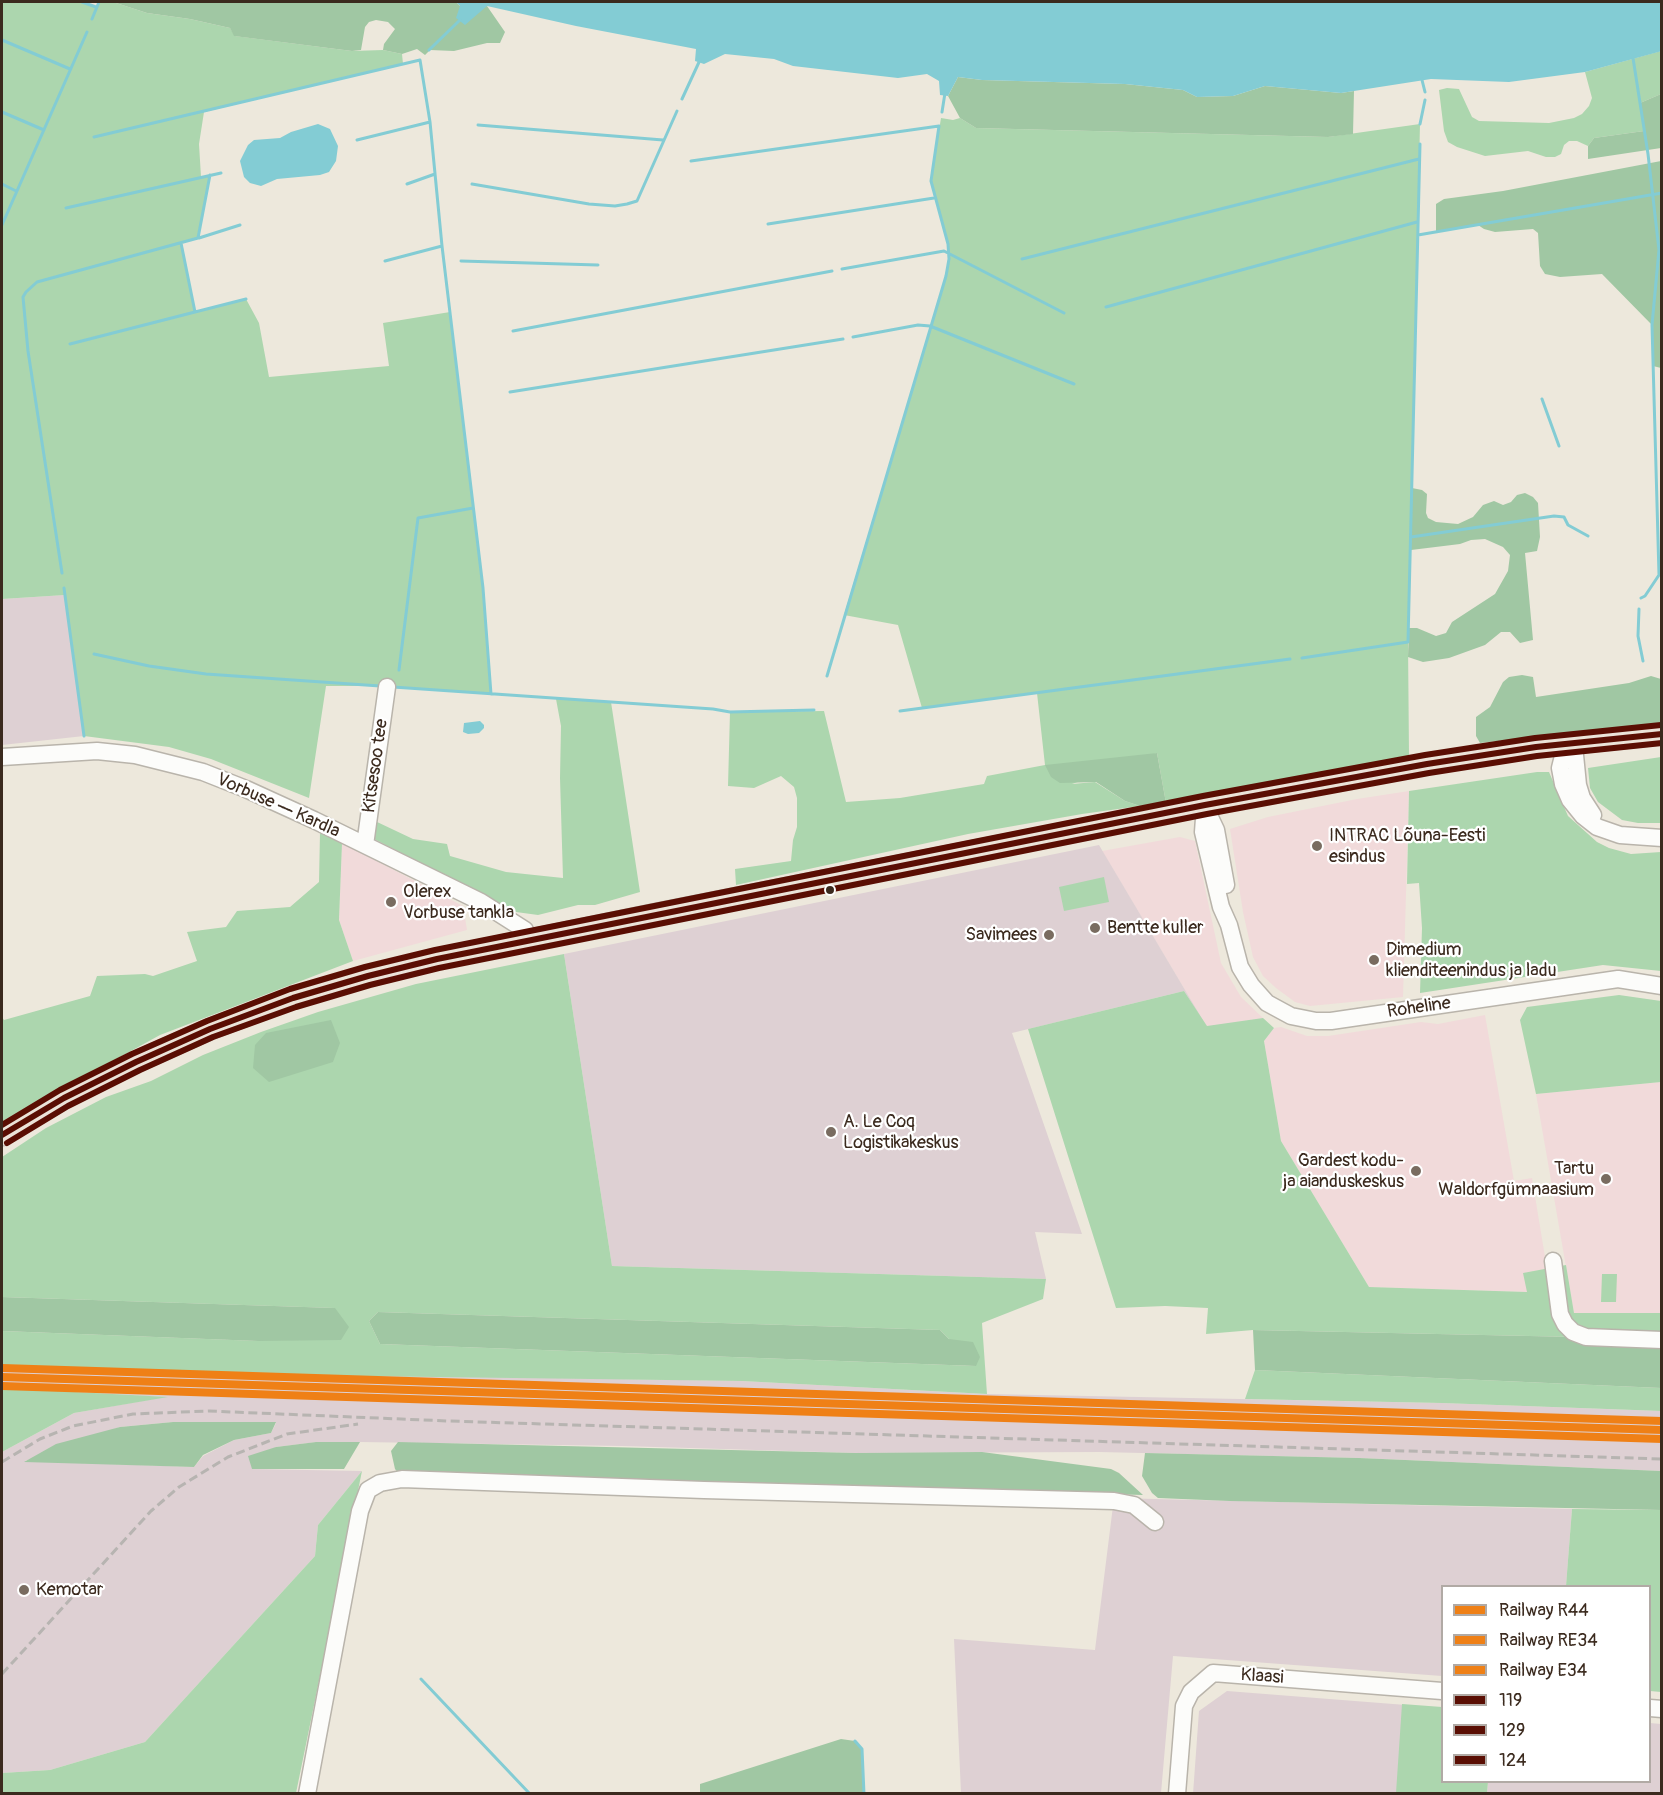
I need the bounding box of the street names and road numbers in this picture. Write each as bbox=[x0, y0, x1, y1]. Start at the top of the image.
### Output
street label: Kitsesoo tee bbox=[359, 718, 393, 814]
street label: Vorbuse — Kardla bbox=[213, 769, 343, 843]
street label: Roheline bbox=[1386, 993, 1452, 1023]
street label: Klaasi bbox=[1240, 1665, 1284, 1689]

